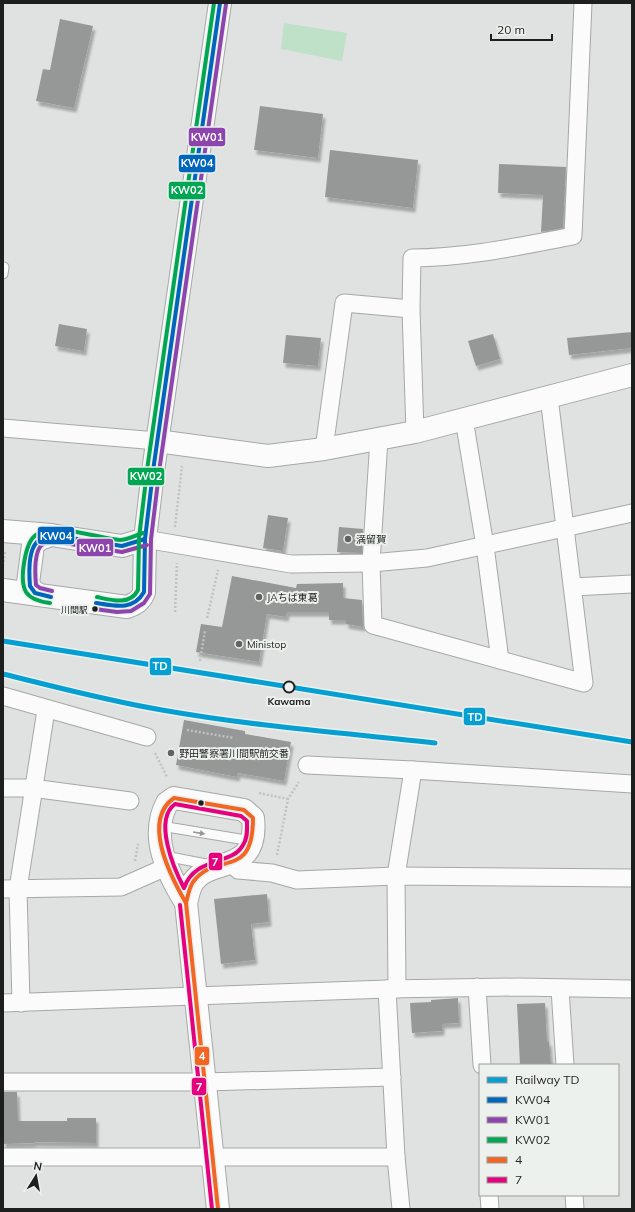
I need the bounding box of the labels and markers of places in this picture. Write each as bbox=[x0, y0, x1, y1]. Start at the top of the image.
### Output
place label: 満留賀 bbox=[356, 533, 386, 546]
marker: 満留賀 bbox=[343, 534, 353, 544]
place label: JAちば東葛 bbox=[267, 591, 318, 604]
marker: JAちば東葛 bbox=[254, 592, 264, 602]
place label: 川間駅 bbox=[61, 604, 88, 615]
marker: 川間駅 bbox=[90, 604, 100, 614]
place label: Ministop bbox=[247, 638, 286, 651]
marker: Ministop bbox=[234, 639, 244, 649]
marker: Kawama bbox=[282, 680, 296, 694]
place label: Kawama bbox=[268, 695, 310, 708]
place label: 野田警察署川間駅前交番 bbox=[179, 747, 289, 760]
marker: 野田警察署川間駅前交番 bbox=[166, 748, 176, 758]
unlabelled marker bbox=[196, 798, 206, 808]

